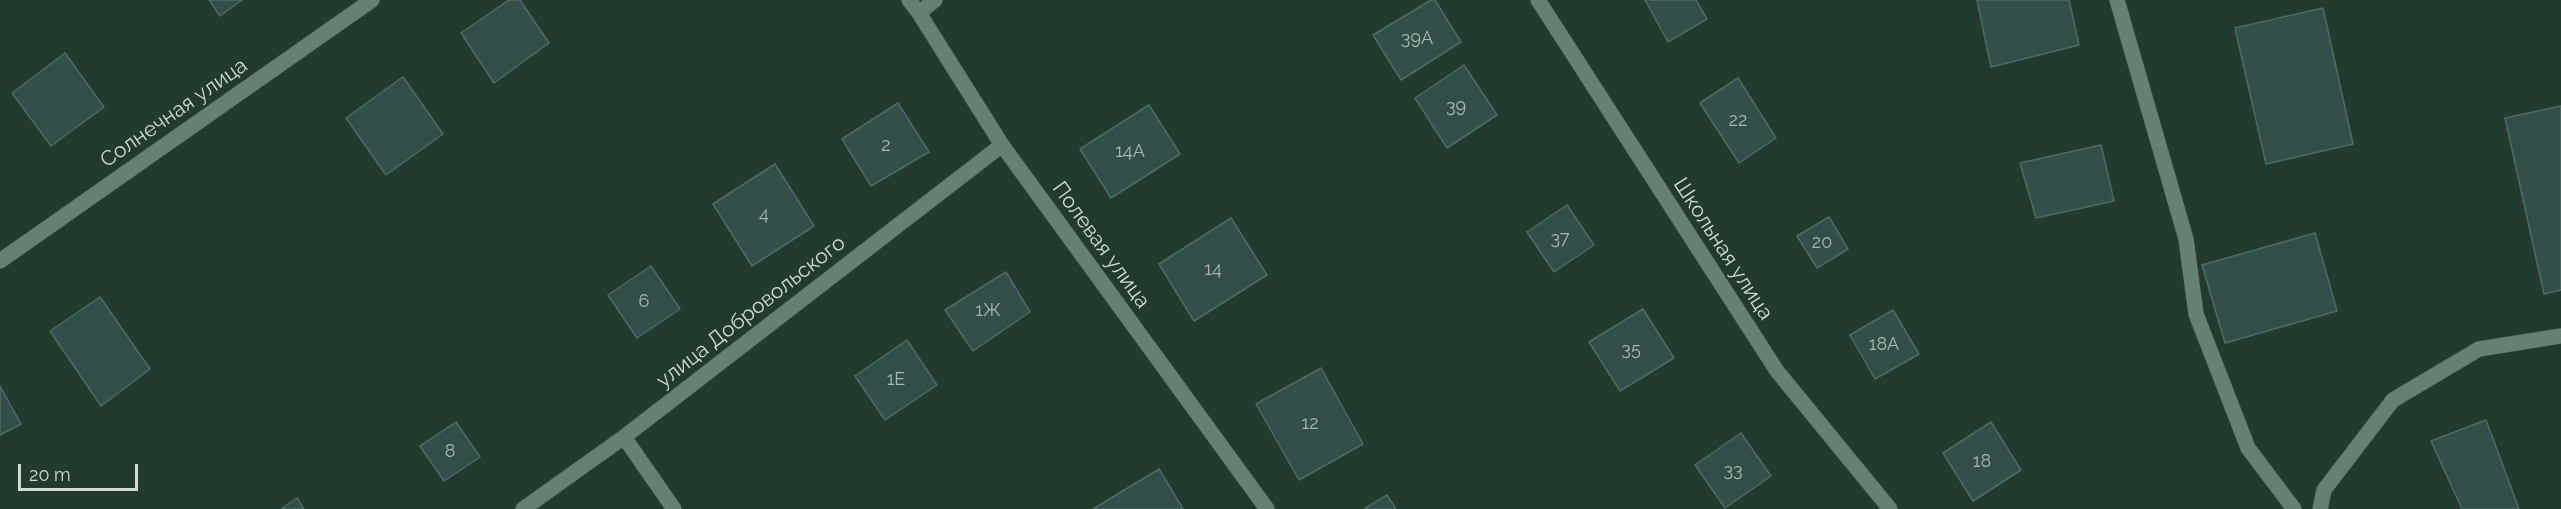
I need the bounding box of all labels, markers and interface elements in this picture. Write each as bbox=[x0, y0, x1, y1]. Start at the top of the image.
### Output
house number: 39А bbox=[1401, 28, 1433, 50]
street label: Солнечная улица bbox=[96, 53, 252, 173]
house number: 39 bbox=[1446, 96, 1466, 118]
house number: 22 bbox=[1729, 110, 1747, 132]
house number: 2 bbox=[881, 135, 891, 157]
house number: 14А bbox=[1115, 141, 1145, 163]
street label: Школьная улица bbox=[1668, 173, 1778, 325]
street label: Полевая улица bbox=[1047, 177, 1155, 313]
house number: 4 bbox=[759, 204, 769, 226]
house number: 37 bbox=[1550, 228, 1570, 250]
street label: улица Добровольского bbox=[652, 230, 850, 394]
house number: 20 bbox=[1812, 232, 1832, 254]
house number: 14 bbox=[1204, 259, 1222, 281]
house number: 6 bbox=[639, 291, 649, 313]
house number: 1Ж bbox=[975, 300, 1001, 322]
house number: 18А bbox=[1869, 334, 1899, 356]
house number: 35 bbox=[1621, 339, 1641, 361]
house number: 1Е bbox=[887, 369, 905, 391]
house number: 12 bbox=[1301, 413, 1319, 435]
house number: 8 bbox=[445, 441, 455, 463]
house number: 18 bbox=[1973, 451, 1991, 473]
scale bar bbox=[21, 452, 141, 490]
house number: 33 bbox=[1723, 460, 1743, 482]
text: 20 m bbox=[29, 464, 71, 485]

